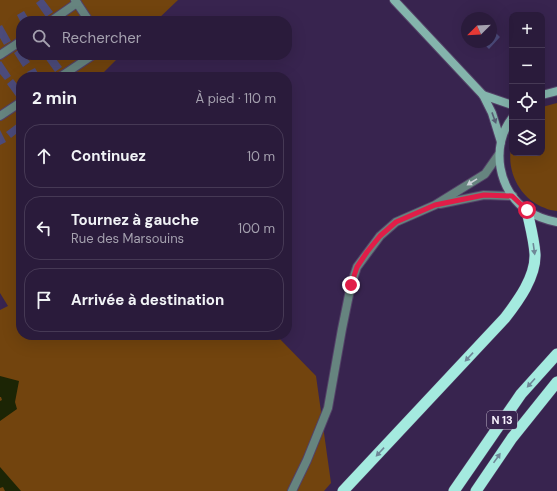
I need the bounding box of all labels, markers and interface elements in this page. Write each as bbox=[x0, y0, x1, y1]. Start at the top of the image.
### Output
north arrow bbox=[461, 12, 497, 48]
map controls bbox=[509, 12, 545, 156]
button: + bbox=[509, 12, 545, 48]
search box bbox=[16, 16, 292, 60]
icon: search bbox=[30, 27, 52, 49]
text: Rechercher bbox=[62, 28, 141, 48]
button: − bbox=[509, 48, 545, 84]
button: locate bbox=[509, 84, 545, 120]
text: 2 min bbox=[32, 87, 77, 109]
text: À pied · 110 m bbox=[196, 90, 276, 107]
one-way arrow bbox=[491, 112, 497, 124]
button: layers bbox=[509, 120, 545, 156]
icon: ahead bbox=[33, 145, 55, 167]
text: Continuez bbox=[71, 146, 146, 166]
text: 10 m bbox=[247, 148, 275, 165]
one-way arrow bbox=[466, 178, 478, 185]
route start bbox=[518, 201, 536, 219]
text: Tournez à gauche bbox=[71, 210, 199, 230]
icon: left bbox=[33, 217, 55, 239]
text: 100 m bbox=[238, 220, 275, 237]
text: Rue des Marsouins bbox=[71, 230, 184, 247]
one-way arrow bbox=[531, 243, 537, 255]
route end bbox=[342, 276, 360, 294]
icon: arrive bbox=[33, 289, 55, 311]
text: Arrivée à destination bbox=[71, 290, 224, 310]
one-way arrow bbox=[464, 352, 474, 362]
one-way arrow bbox=[527, 378, 536, 387]
road number: N 13 bbox=[487, 411, 517, 429]
one-way arrow bbox=[375, 447, 385, 457]
one-way arrow bbox=[493, 453, 501, 464]

